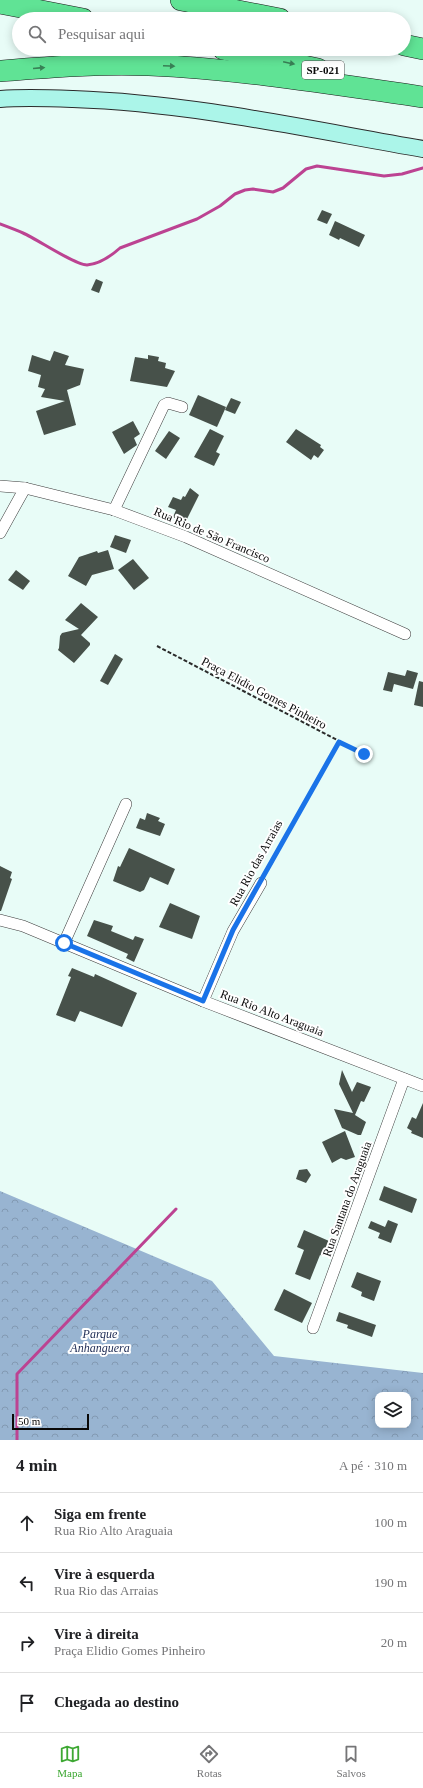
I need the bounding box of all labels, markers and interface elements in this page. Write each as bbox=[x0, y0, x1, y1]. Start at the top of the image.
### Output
search box bbox=[12, 12, 411, 56]
icon: search bbox=[26, 23, 48, 45]
text: Pesquisar aqui bbox=[58, 26, 145, 42]
one-way arrow bbox=[283, 61, 295, 67]
road number: SP-021 bbox=[302, 61, 344, 79]
one-way arrow bbox=[163, 63, 176, 69]
one-way arrow bbox=[33, 64, 45, 71]
street label: Rua Rio de São Francisco bbox=[152, 504, 272, 566]
street label: Praça Elidio Gomes Pinheiro bbox=[199, 654, 329, 732]
route end bbox=[355, 745, 373, 763]
street label: Rua Rio das Arraias bbox=[227, 817, 286, 909]
route start bbox=[55, 934, 73, 952]
street label: Rua Rio Alto Araguaia bbox=[218, 987, 326, 1039]
street label: Rua Santana do Araguaia bbox=[320, 1139, 375, 1259]
park label: Parque Anhanguera bbox=[69, 1327, 130, 1355]
map controls bbox=[375, 1392, 411, 1428]
button: layers bbox=[375, 1392, 411, 1428]
scale bar bbox=[12, 1412, 89, 1431]
text: 50 m bbox=[18, 1415, 40, 1427]
text: 4 min bbox=[16, 1456, 57, 1475]
text: A pé · 310 m bbox=[339, 1458, 407, 1473]
text: Siga em frente bbox=[54, 1506, 146, 1522]
icon: ahead bbox=[16, 1512, 38, 1534]
text: 100 m bbox=[374, 1515, 407, 1530]
text: Rua Rio Alto Araguaia bbox=[54, 1523, 173, 1538]
text: Vire à esquerda bbox=[54, 1566, 155, 1582]
icon: left bbox=[16, 1572, 38, 1594]
text: 190 m bbox=[374, 1575, 407, 1590]
text: Rua Rio das Arraias bbox=[54, 1583, 158, 1598]
text: Vire à direita bbox=[54, 1626, 139, 1642]
icon: right bbox=[16, 1632, 38, 1654]
text: 20 m bbox=[381, 1635, 407, 1650]
text: Praça Elidio Gomes Pinheiro bbox=[54, 1643, 205, 1658]
icon: arrive bbox=[16, 1692, 38, 1714]
text: Chegada ao destino bbox=[54, 1694, 179, 1710]
tab: Mapa bbox=[57, 1743, 82, 1779]
tab: Rotas bbox=[197, 1743, 222, 1779]
tab: Salvos bbox=[336, 1743, 366, 1779]

